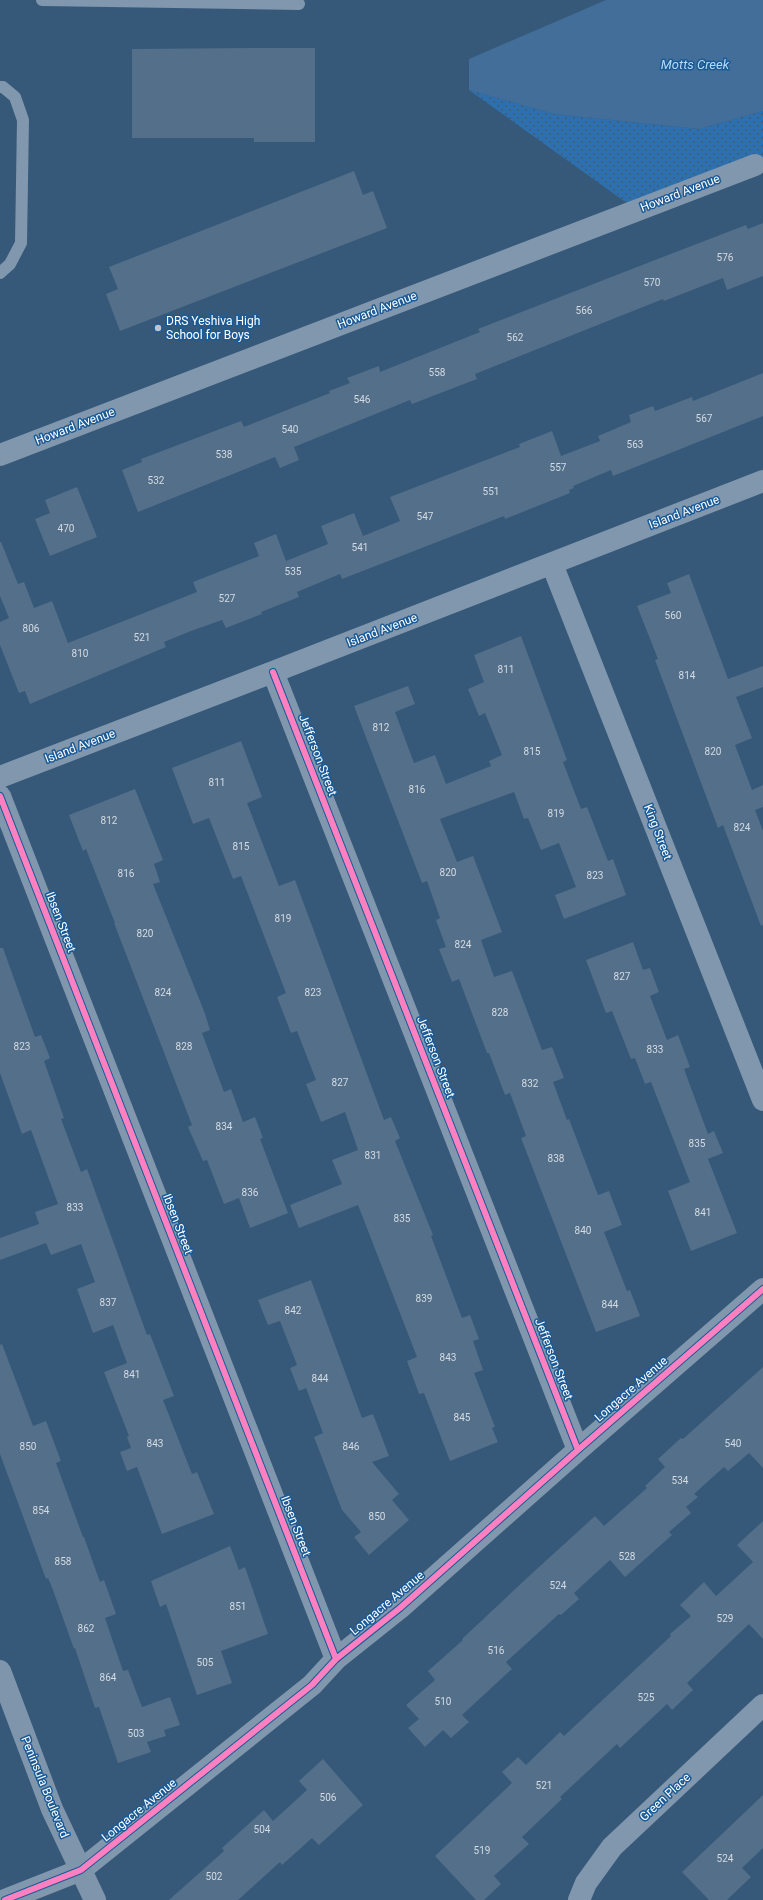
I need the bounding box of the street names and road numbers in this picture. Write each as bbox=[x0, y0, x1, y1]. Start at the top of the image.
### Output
street label: Howard Avenue bbox=[638, 171, 722, 215]
street label: Howard Avenue bbox=[335, 288, 419, 332]
street label: Howard Avenue bbox=[33, 404, 117, 448]
street label: Island Avenue bbox=[647, 492, 721, 532]
street label: Island Avenue bbox=[345, 610, 419, 650]
street label: Jefferson Street bbox=[296, 712, 340, 798]
street label: Island Avenue bbox=[43, 726, 117, 766]
street label: King Street bbox=[641, 802, 675, 862]
street label: Ibsen Street bbox=[43, 890, 79, 954]
street label: Jefferson Street bbox=[414, 1014, 458, 1100]
street label: Ibsen Street bbox=[160, 1192, 196, 1256]
street label: Jefferson Street bbox=[532, 1316, 576, 1402]
street label: Longacre Avenue bbox=[592, 1354, 670, 1424]
street label: Ibsen Street bbox=[278, 1494, 314, 1558]
street label: Longacre Avenue bbox=[347, 1568, 427, 1638]
street label: Peninsula Boulevard bbox=[18, 1734, 72, 1840]
street label: Green Place bbox=[637, 1770, 693, 1824]
street label: Longacre Avenue bbox=[99, 1776, 179, 1844]

